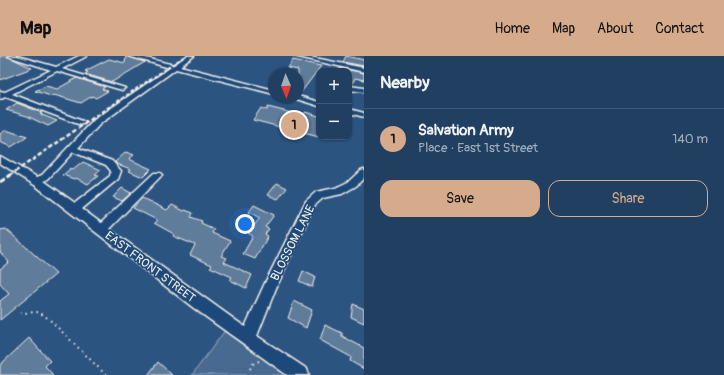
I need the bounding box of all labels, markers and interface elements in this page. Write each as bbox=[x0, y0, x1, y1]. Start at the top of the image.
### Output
text: Map bbox=[20, 16, 51, 40]
text: Home bbox=[495, 20, 530, 37]
text: Map bbox=[552, 20, 575, 37]
text: About bbox=[597, 20, 633, 37]
text: Contact bbox=[655, 20, 704, 37]
north arrow bbox=[268, 68, 304, 104]
map controls bbox=[316, 68, 352, 140]
button: + bbox=[316, 68, 352, 104]
text: Nearby bbox=[380, 72, 429, 93]
button: − bbox=[316, 104, 352, 140]
pin: 1 bbox=[281, 110, 307, 140]
text: Salvation Army bbox=[418, 121, 514, 140]
text: 1 bbox=[390, 131, 396, 147]
text: 140 m bbox=[672, 131, 708, 147]
text: Place · East 1st Street bbox=[418, 140, 538, 156]
button: Save bbox=[380, 180, 540, 217]
button: Share bbox=[548, 180, 708, 217]
street label: BLOSSOM LANE bbox=[267, 203, 319, 283]
your location bbox=[235, 214, 255, 234]
street label: EAST FRONT STREET bbox=[102, 228, 198, 306]

